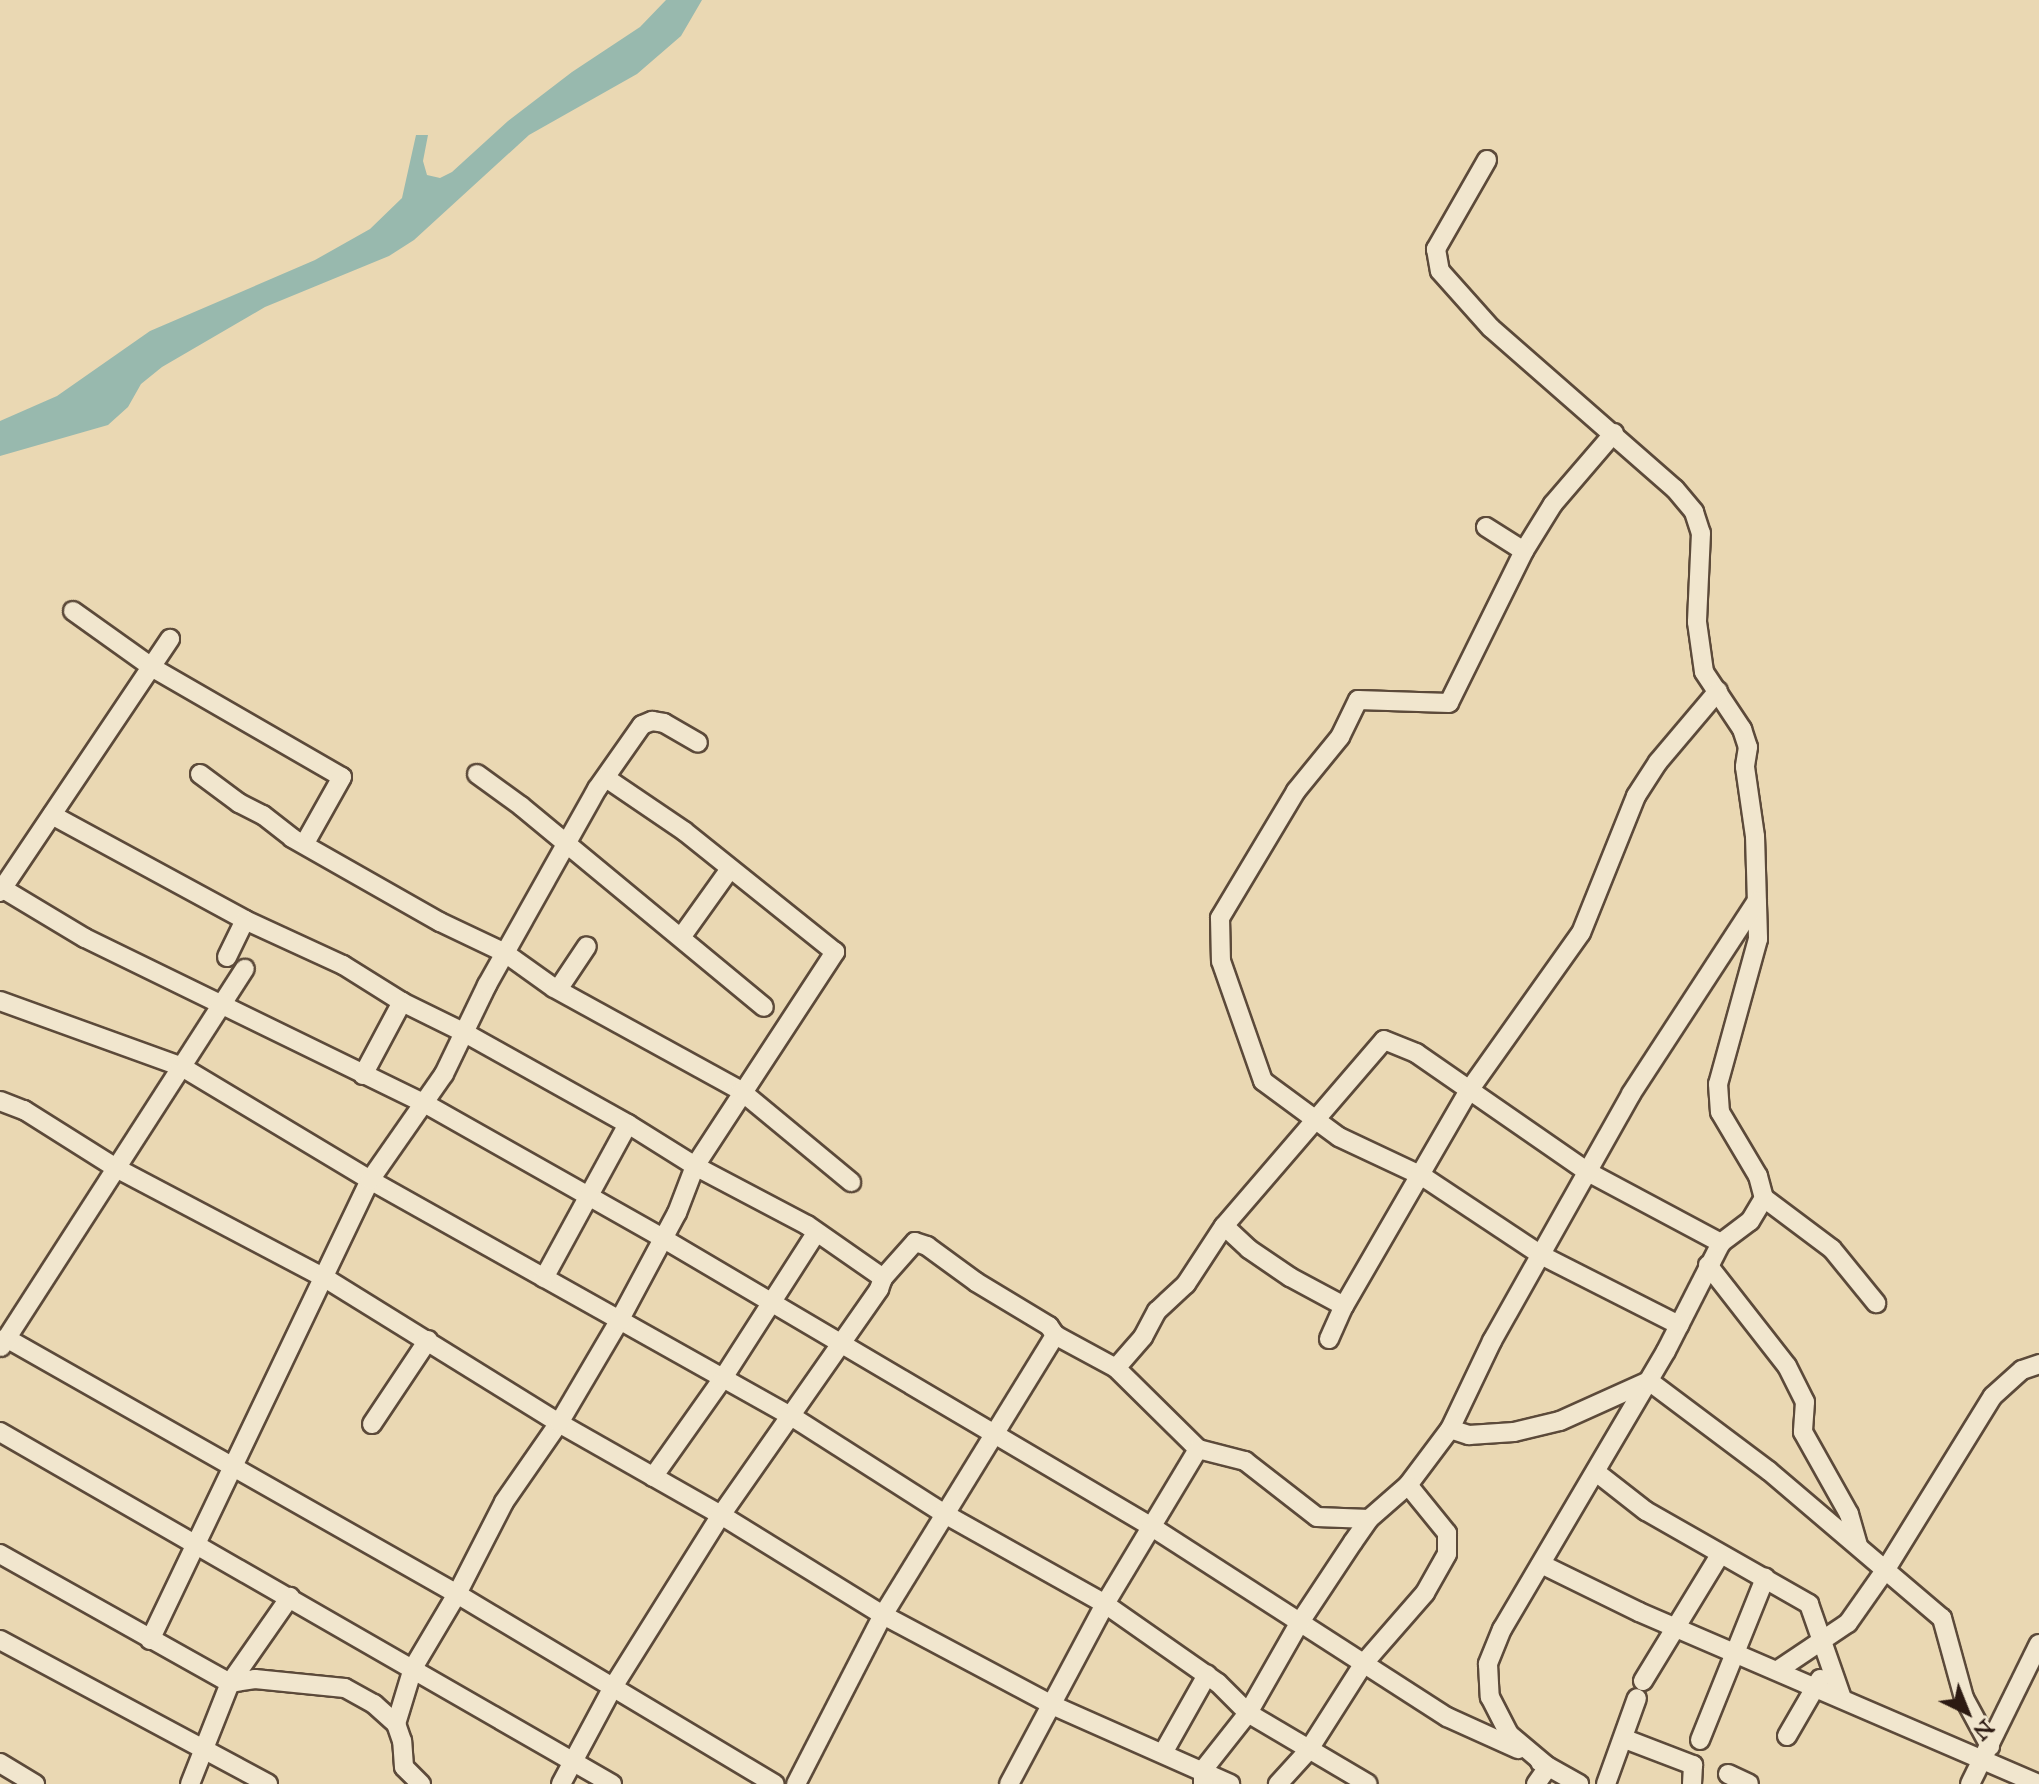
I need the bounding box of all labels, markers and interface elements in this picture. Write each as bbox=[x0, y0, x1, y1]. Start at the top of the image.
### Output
north arrow bbox=[1927, 1672, 2007, 1752]
text: N bbox=[1968, 1714, 2000, 1746]

